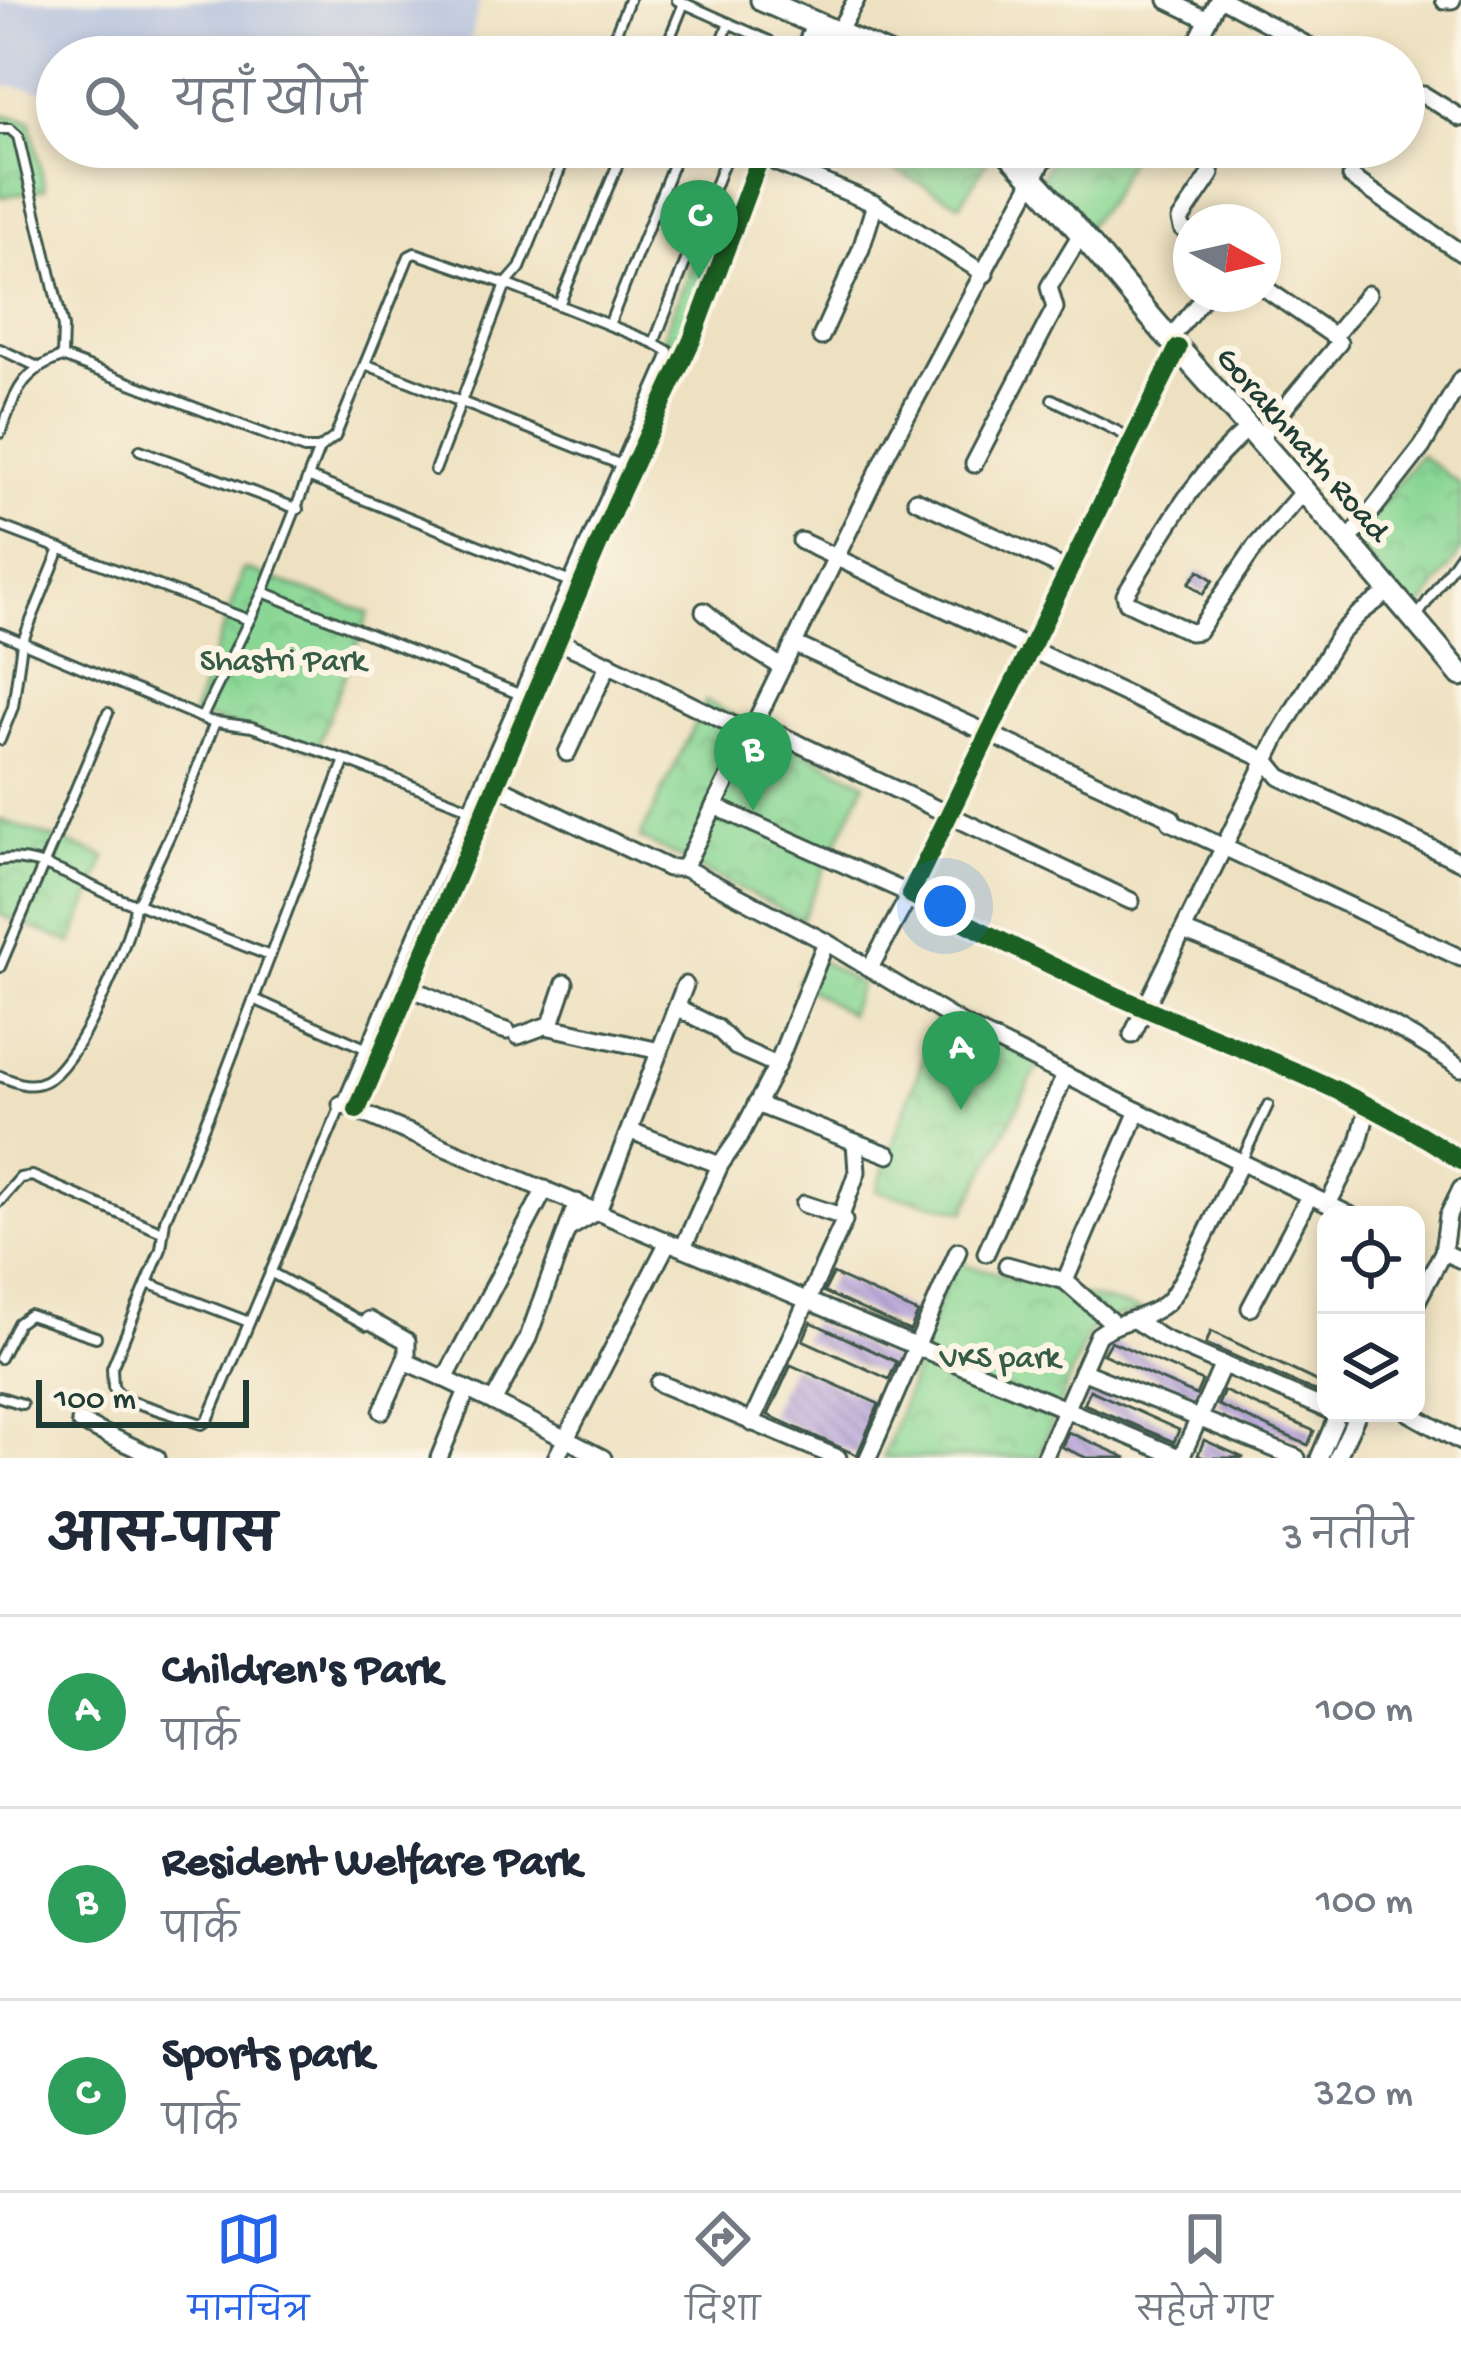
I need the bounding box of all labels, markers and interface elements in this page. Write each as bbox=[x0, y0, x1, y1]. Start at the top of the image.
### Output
search box bbox=[36, 36, 1425, 168]
icon: search bbox=[78, 69, 144, 135]
text: यहाँ खोजें bbox=[174, 79, 367, 132]
pin: C bbox=[660, 180, 738, 279]
north arrow bbox=[1173, 204, 1281, 312]
street label: Gorakhnath Road bbox=[1206, 341, 1397, 553]
park label: Shastri Park bbox=[200, 644, 370, 682]
pin: B bbox=[714, 712, 792, 811]
your location bbox=[915, 876, 975, 936]
pin: A bbox=[922, 1011, 1000, 1110]
map controls bbox=[1317, 1206, 1425, 1422]
button: locate bbox=[1317, 1206, 1425, 1314]
button: layers bbox=[1317, 1314, 1425, 1422]
park label: VKS park bbox=[939, 1341, 1064, 1379]
scale bar bbox=[36, 1374, 249, 1427]
text: 100 m bbox=[54, 1382, 136, 1420]
text: आस-पास bbox=[48, 1511, 277, 1571]
text: 3 नतीजे bbox=[1282, 1517, 1413, 1563]
text: Children's Park bbox=[162, 1646, 442, 1699]
text: A bbox=[75, 1689, 99, 1735]
text: 100 m bbox=[1316, 1689, 1413, 1735]
text: पार्क bbox=[162, 1719, 239, 1765]
text: Resident Welfare Park bbox=[162, 1838, 581, 1891]
text: B bbox=[77, 1881, 97, 1927]
text: 100 m bbox=[1316, 1881, 1413, 1927]
text: पार्क bbox=[162, 1911, 239, 1957]
text: Sports park bbox=[162, 2030, 373, 2083]
text: C bbox=[76, 2073, 98, 2119]
text: 320 m bbox=[1315, 2073, 1413, 2119]
text: पार्क bbox=[162, 2103, 239, 2149]
tab: मानचित्र bbox=[188, 2206, 309, 2345]
tab: दिशा bbox=[685, 2206, 760, 2345]
tab: सहेजे गए bbox=[1136, 2206, 1273, 2345]

